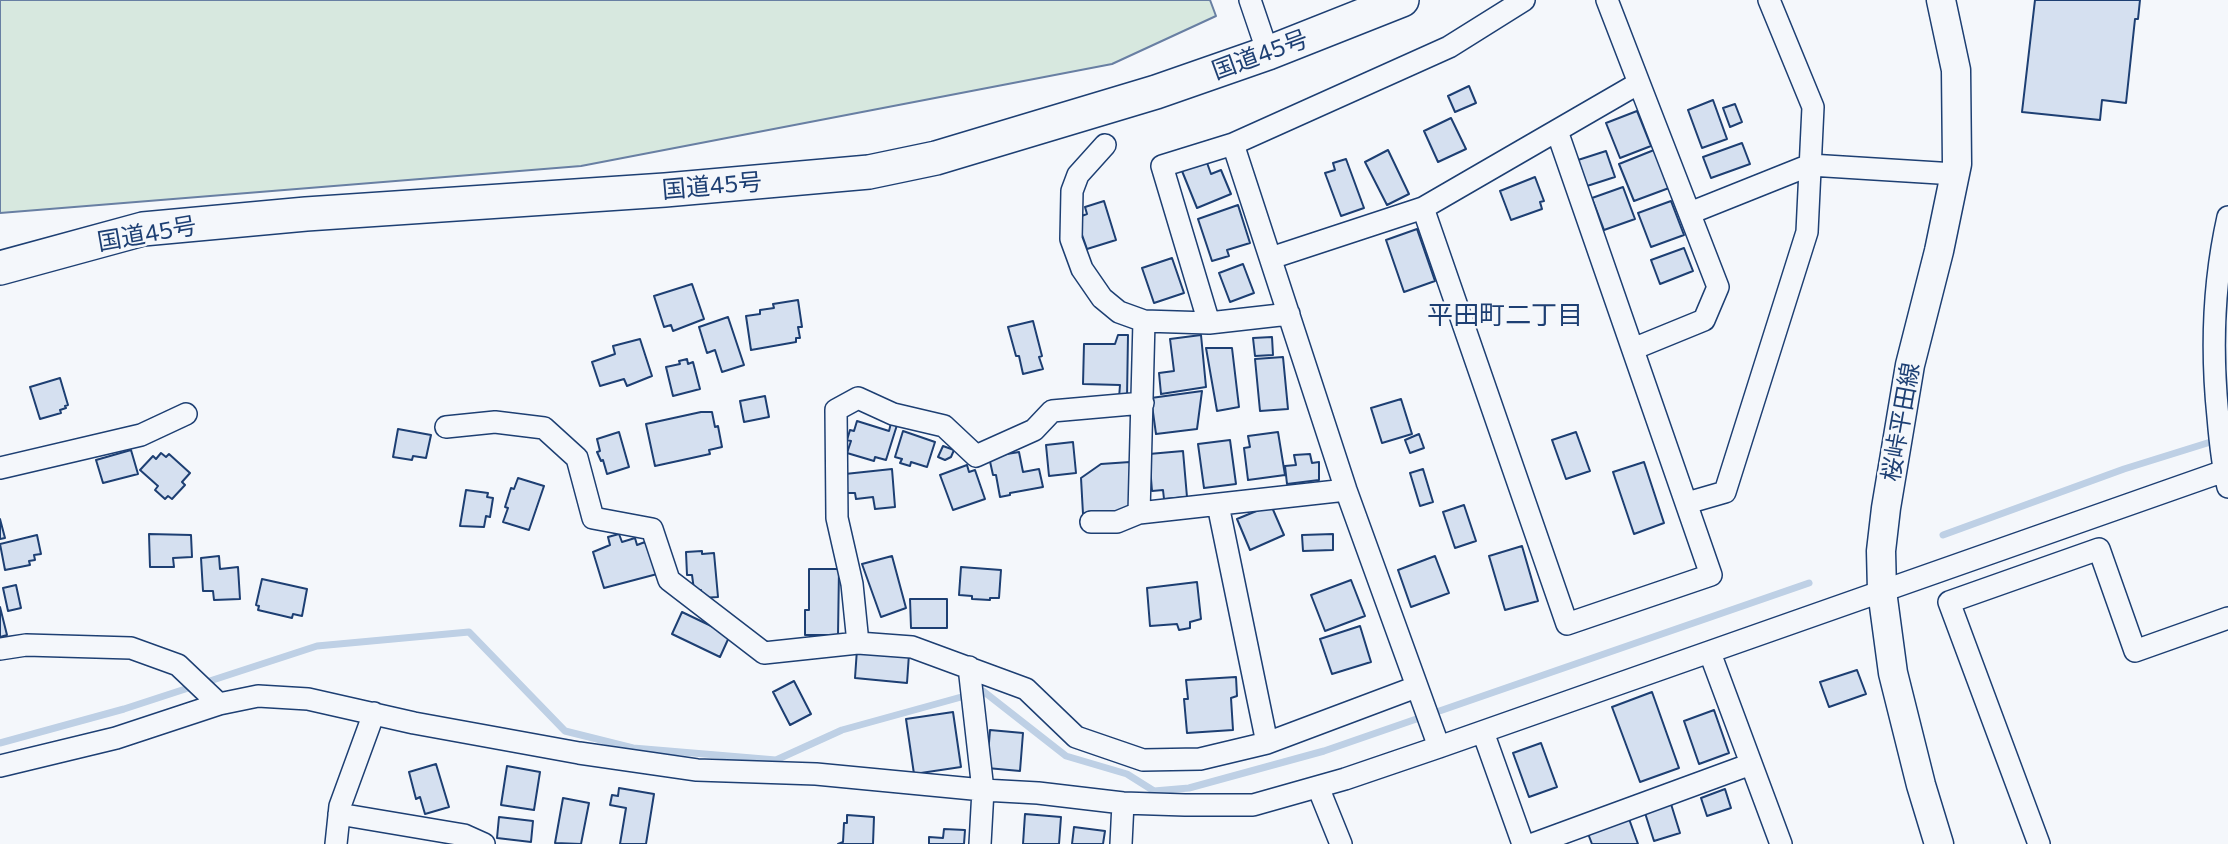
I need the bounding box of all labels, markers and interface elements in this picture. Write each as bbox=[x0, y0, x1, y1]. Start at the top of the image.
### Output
street label: 国道45号 bbox=[1208, 24, 1312, 86]
street label: 国道45号 bbox=[661, 167, 763, 205]
street label: 国道45号 bbox=[95, 211, 199, 257]
district label: 平田町二丁目 bbox=[1427, 299, 1583, 331]
street label: 桜峠平田線 bbox=[1876, 360, 1926, 484]

